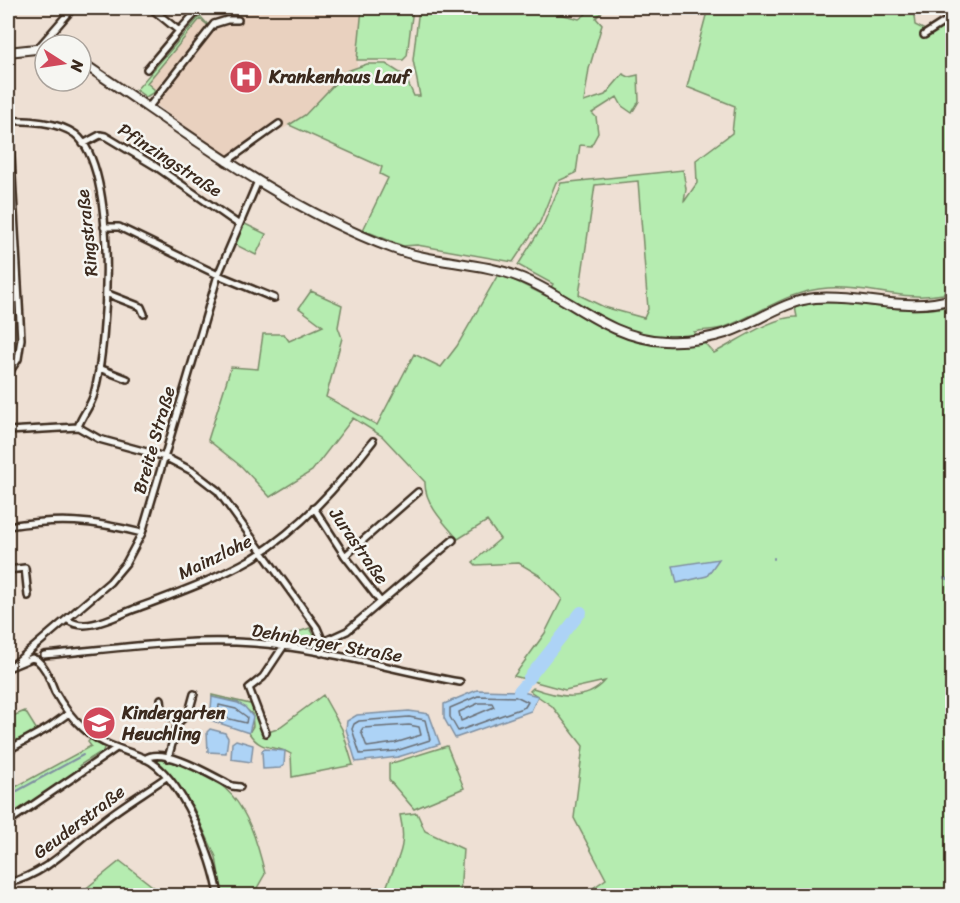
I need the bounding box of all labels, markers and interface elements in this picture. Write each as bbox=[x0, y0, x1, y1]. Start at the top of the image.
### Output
north arrow bbox=[33, 33, 93, 93]
text: N bbox=[62, 57, 93, 75]
hospital icon: Krankenhaus Lauf bbox=[228, 59, 264, 95]
place label: Krankenhaus Lauf bbox=[268, 61, 413, 93]
street label: Pfinzingstraße bbox=[111, 114, 229, 206]
street label: Ringstraße bbox=[66, 188, 107, 278]
street label: Breite Straße bbox=[123, 382, 185, 498]
street label: Jurastraße bbox=[320, 500, 397, 591]
street label: Mainzlohe bbox=[172, 525, 258, 589]
street label: Dehnberger Straße bbox=[249, 614, 405, 672]
place label: Kindergarten Heuchling bbox=[121, 697, 226, 750]
school or university icon: Kindergarten Heuchling bbox=[81, 705, 117, 741]
street label: Geuderstraße bbox=[26, 776, 132, 868]

